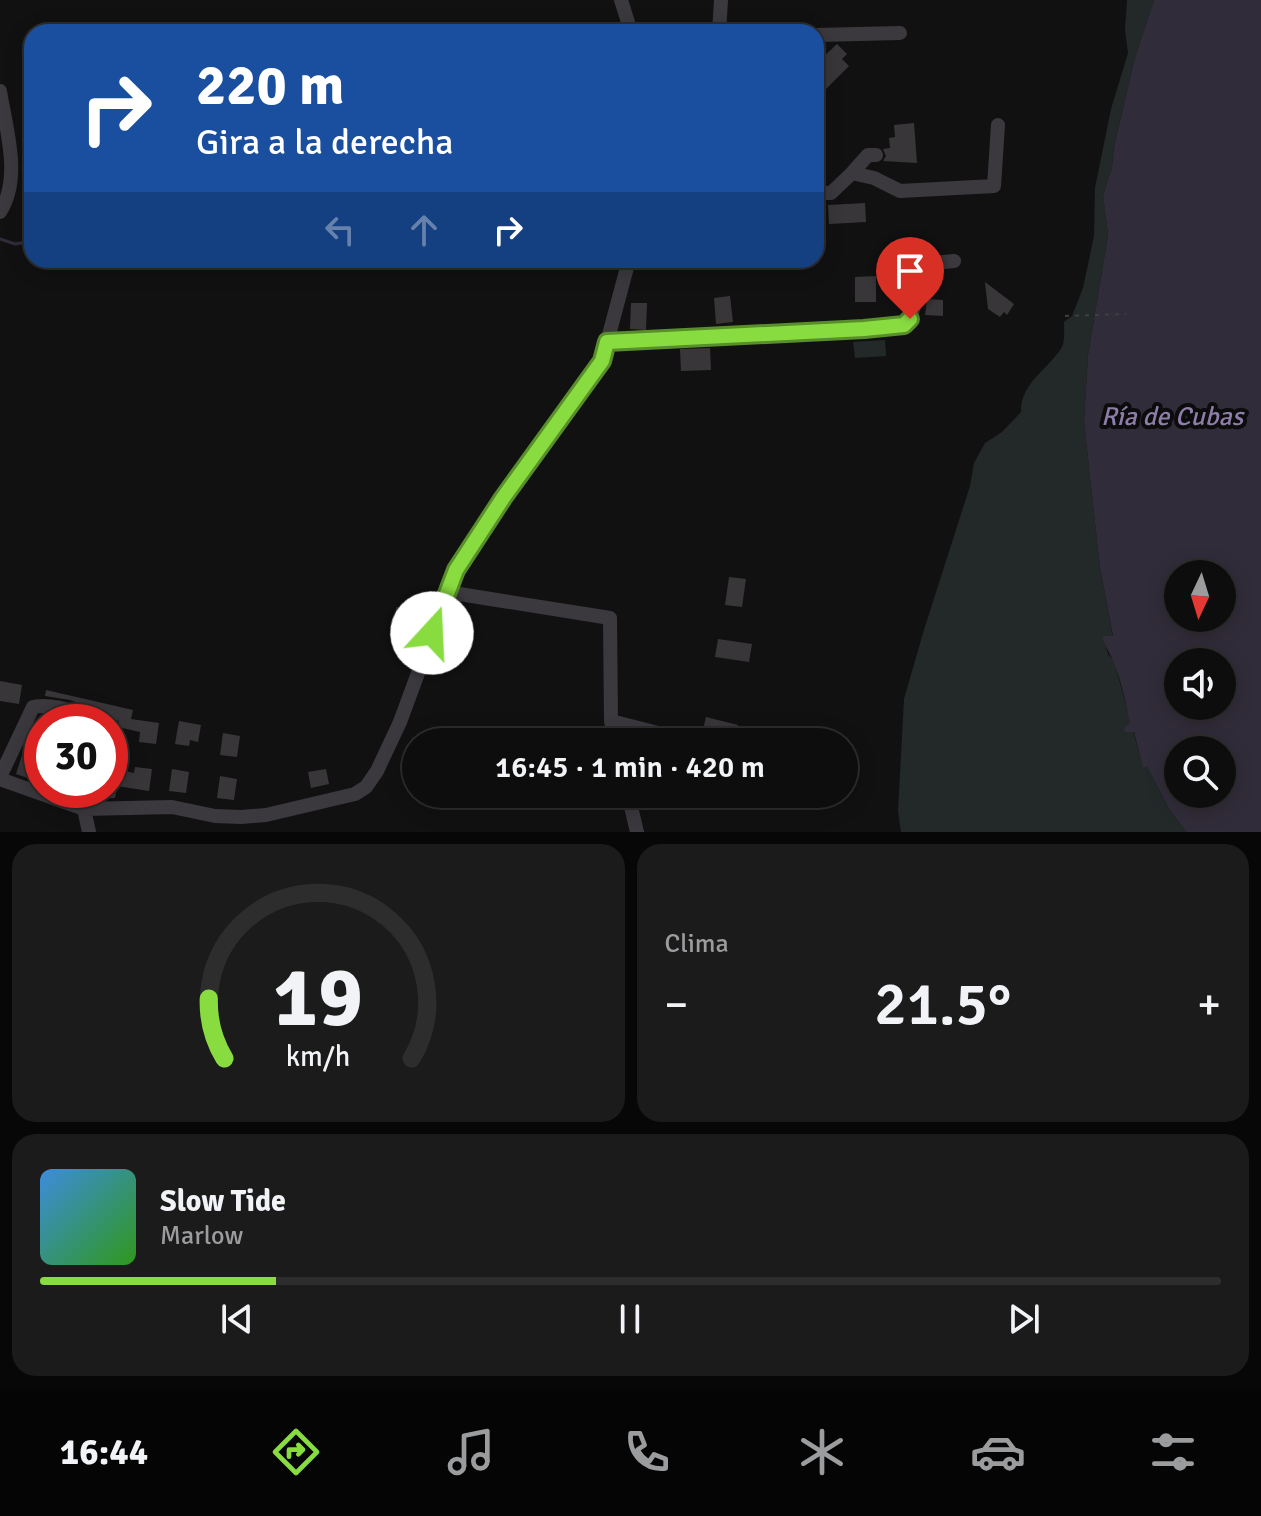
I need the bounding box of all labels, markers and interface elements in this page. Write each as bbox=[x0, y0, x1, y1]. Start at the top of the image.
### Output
text: 220 m bbox=[196, 51, 344, 120]
icon: right bbox=[64, 56, 168, 160]
text: Gira a la derecha bbox=[196, 120, 454, 165]
icon: left bbox=[318, 208, 362, 252]
icon: ahead bbox=[402, 208, 446, 252]
icon: right bbox=[486, 208, 530, 252]
pin bbox=[876, 237, 944, 319]
icon: arrive bbox=[888, 249, 932, 293]
water label: Ría de Cubas bbox=[1101, 401, 1246, 433]
north arrow bbox=[1164, 560, 1236, 632]
map controls bbox=[1164, 560, 1236, 808]
position arrow bbox=[390, 591, 474, 675]
button: sound bbox=[1164, 648, 1236, 720]
speed limit sign: 30 bbox=[24, 704, 128, 808]
button: search bbox=[1164, 736, 1236, 808]
text: 16:45 · 1 min · 420 m bbox=[495, 749, 765, 786]
text: Clima bbox=[665, 928, 729, 960]
text: 19 bbox=[273, 947, 363, 1049]
text: 21.5° bbox=[874, 968, 1011, 1042]
text: − bbox=[665, 978, 688, 1032]
text: + bbox=[1197, 978, 1221, 1032]
text: km/h bbox=[286, 1039, 351, 1074]
text: Slow Tide bbox=[160, 1183, 286, 1220]
text: Marlow bbox=[160, 1220, 243, 1252]
icon: previous bbox=[215, 1297, 259, 1341]
icon: pause bbox=[608, 1297, 652, 1341]
icon: next bbox=[1002, 1297, 1046, 1341]
icon: directions bbox=[268, 1424, 324, 1480]
icon: music bbox=[443, 1424, 499, 1480]
icon: phone bbox=[619, 1424, 675, 1480]
icon: climate bbox=[794, 1424, 850, 1480]
icon: car bbox=[970, 1424, 1026, 1480]
icon: filters bbox=[1145, 1424, 1201, 1480]
text: 16:44 bbox=[60, 1430, 148, 1475]

